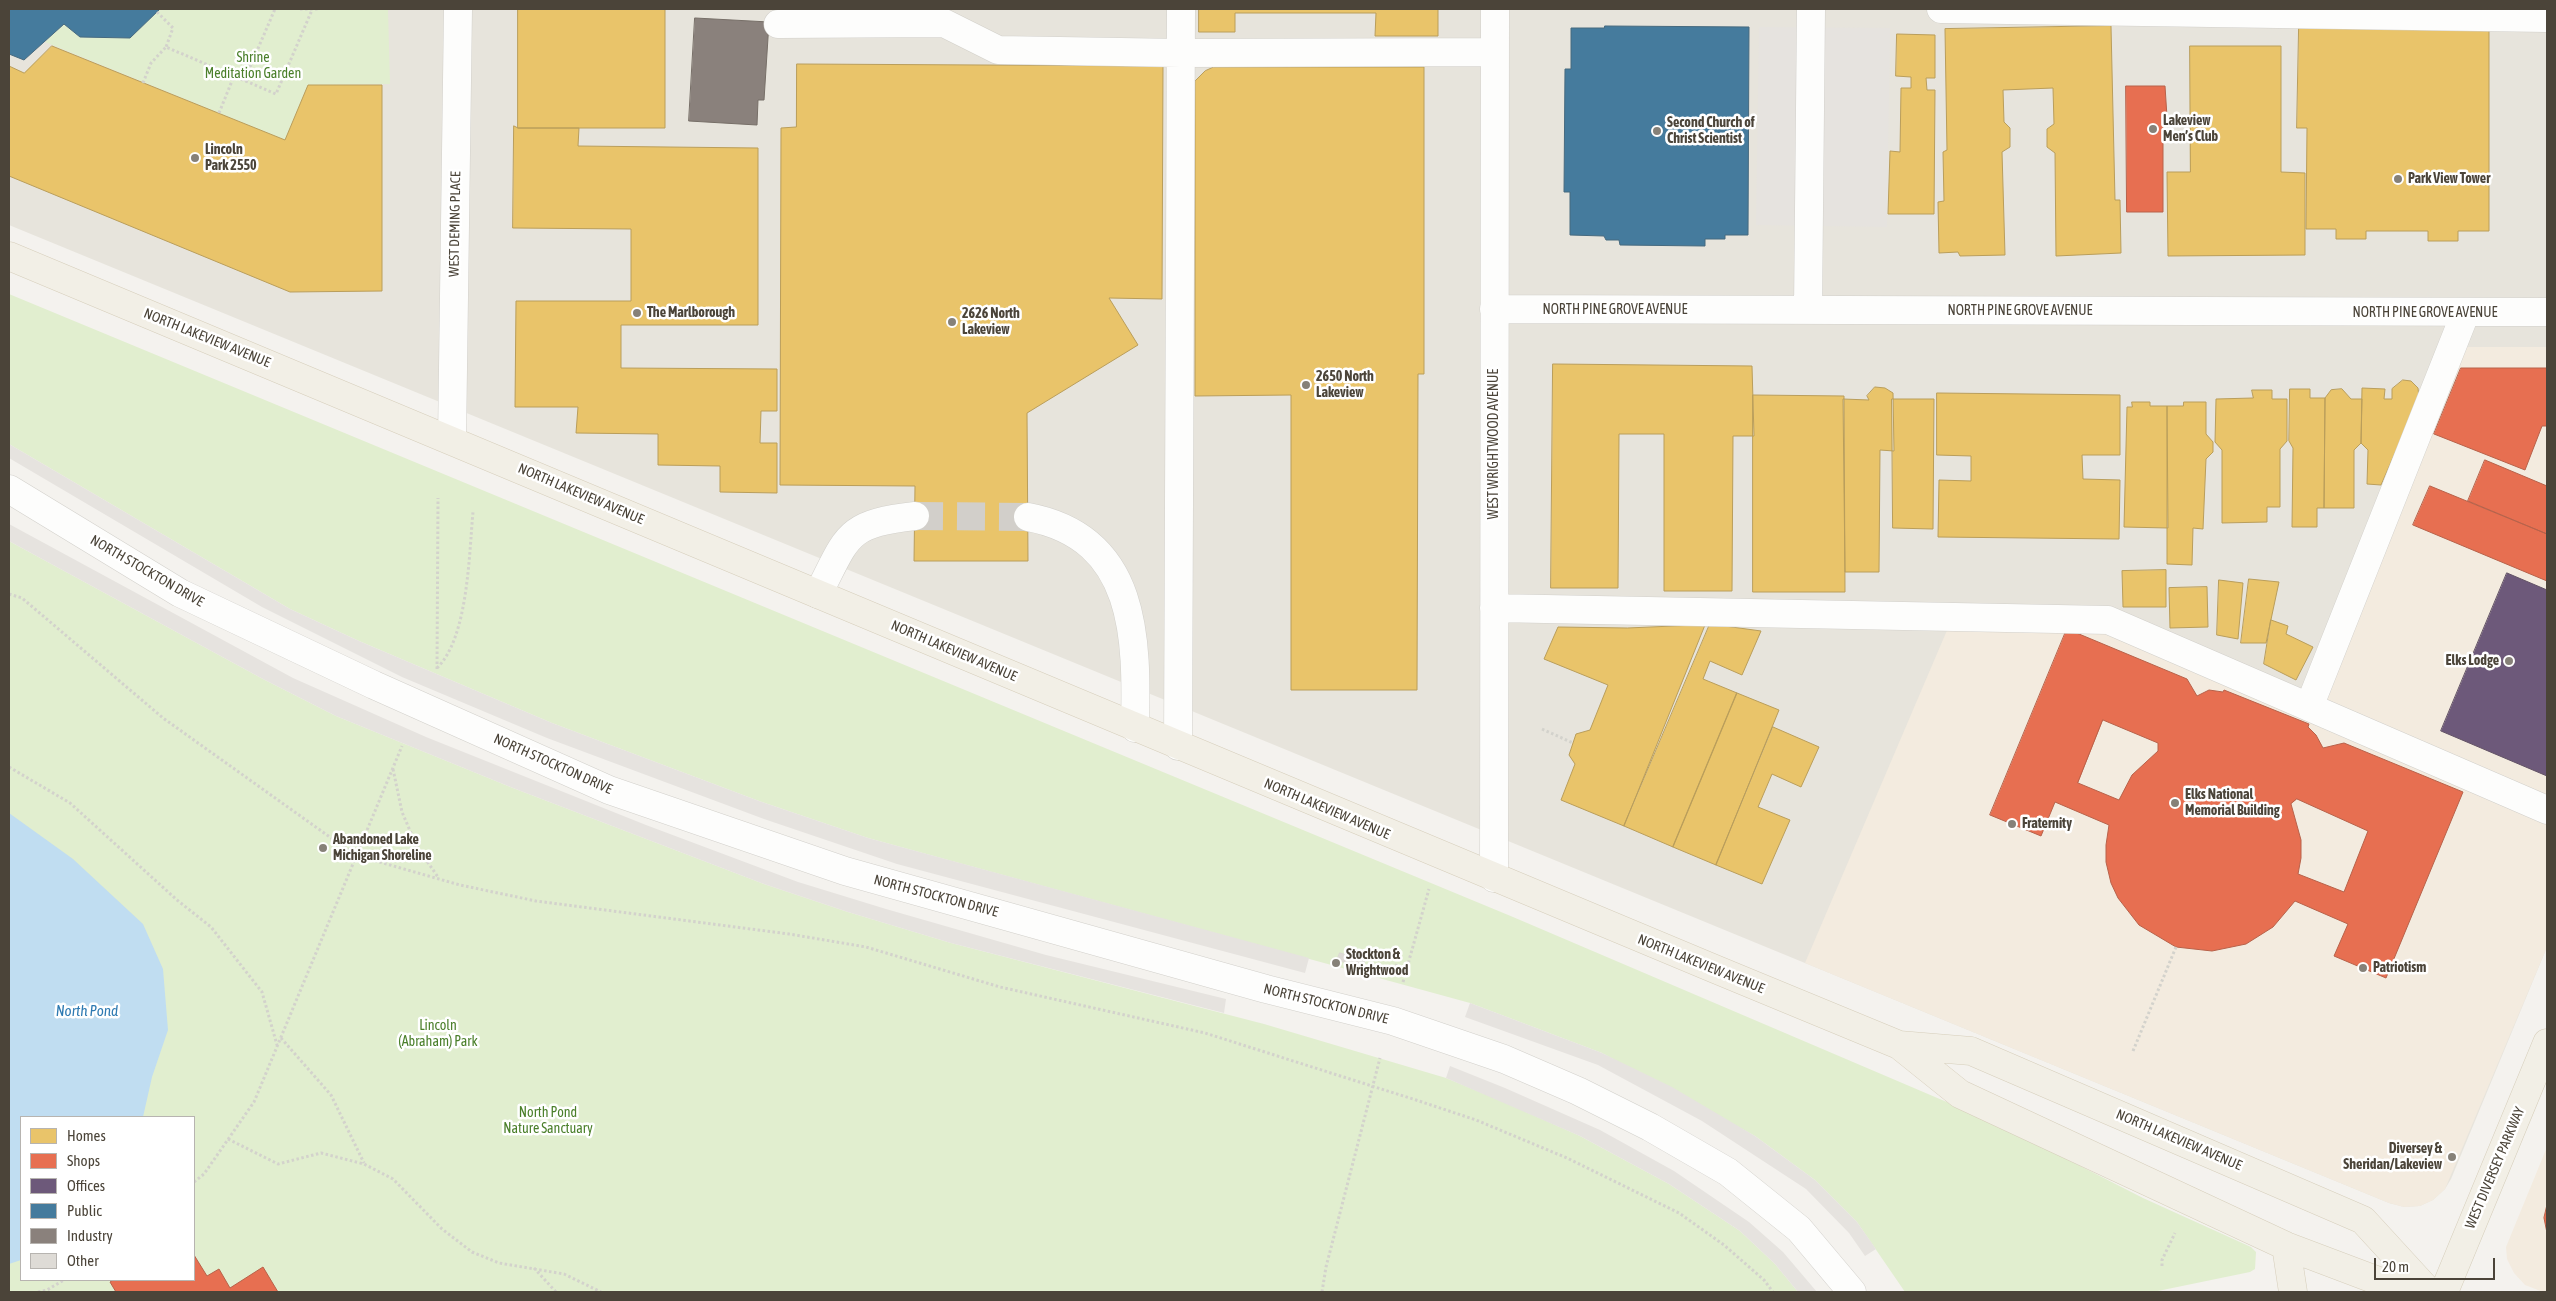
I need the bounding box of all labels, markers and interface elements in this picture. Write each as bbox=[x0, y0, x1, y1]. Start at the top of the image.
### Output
park label: Shrine Meditation Garden bbox=[205, 50, 301, 82]
place label: Lakeview Men’s Club bbox=[2163, 113, 2218, 146]
place label: Second Church of Christ Scientist bbox=[1667, 115, 1755, 148]
marker: Lakeview Men’s Club bbox=[2147, 123, 2159, 135]
marker: Second Church of Christ Scientist bbox=[1651, 125, 1663, 137]
place label: Lincoln Park 2550 bbox=[205, 142, 257, 174]
marker: Lincoln Park 2550 bbox=[189, 152, 201, 164]
street label: WEST DEMING PLACE bbox=[446, 171, 464, 277]
place label: Park View Tower bbox=[2408, 171, 2490, 187]
marker: Park View Tower bbox=[2392, 173, 2404, 185]
street label: NORTH PINE GROVE AVENUE bbox=[1542, 302, 1688, 318]
street label: NORTH PINE GROVE AVENUE bbox=[1947, 303, 2093, 319]
street label: NORTH LAKEVIEW AVENUE bbox=[141, 305, 273, 371]
place label: The Marlborough bbox=[647, 305, 735, 321]
street label: NORTH PINE GROVE AVENUE bbox=[2352, 305, 2498, 321]
place label: 2626 North Lakeview bbox=[962, 306, 1020, 338]
marker: The Marlborough bbox=[631, 307, 643, 319]
marker: 2626 North Lakeview bbox=[946, 316, 958, 328]
place label: 2650 North Lakeview bbox=[1316, 369, 1374, 402]
street label: WEST WRIGHTWOOD AVENUE bbox=[1486, 369, 1502, 519]
marker: 2650 North Lakeview bbox=[1300, 379, 1312, 391]
street label: NORTH LAKEVIEW AVENUE bbox=[516, 460, 646, 528]
street label: NORTH STOCKTON DRIVE bbox=[87, 532, 207, 610]
street label: NORTH LAKEVIEW AVENUE bbox=[889, 617, 1019, 685]
place label: Elks Lodge bbox=[2446, 653, 2499, 669]
marker: Elks Lodge bbox=[2503, 655, 2515, 667]
street label: NORTH STOCKTON DRIVE bbox=[491, 730, 615, 798]
street label: NORTH LAKEVIEW AVENUE bbox=[1262, 775, 1392, 843]
place label: Elks National Memorial Building bbox=[2185, 787, 2280, 820]
marker: Elks National Memorial Building bbox=[2169, 797, 2181, 809]
place label: Fraternity bbox=[2022, 816, 2072, 832]
marker: Fraternity bbox=[2006, 818, 2018, 830]
place label: Abandoned Lake Michigan Shoreline bbox=[333, 832, 432, 864]
marker: Abandoned Lake Michigan Shoreline bbox=[317, 842, 329, 854]
street label: NORTH STOCKTON DRIVE bbox=[872, 871, 1000, 921]
street label: NORTH LAKEVIEW AVENUE bbox=[1635, 931, 1767, 997]
place label: Stockton & Wrightwood bbox=[1346, 947, 1408, 980]
marker: Stockton & Wrightwood bbox=[1330, 957, 1342, 969]
place label: Patriotism bbox=[2373, 960, 2426, 976]
marker: Patriotism bbox=[2357, 962, 2369, 974]
street label: NORTH STOCKTON DRIVE bbox=[1262, 980, 1390, 1028]
water label: North Pond bbox=[56, 1002, 118, 1020]
park label: Lincoln (Abraham) Park bbox=[398, 1018, 478, 1050]
park label: North Pond Nature Sanctuary bbox=[503, 1105, 593, 1138]
street label: WEST DIVERSEY PARKWAY bbox=[2462, 1105, 2528, 1231]
street label: NORTH LAKEVIEW AVENUE bbox=[2114, 1106, 2244, 1174]
legend bbox=[20, 1116, 195, 1281]
text: Homes bbox=[67, 1127, 106, 1144]
place label: Diversey & Sheridan/Lakeview bbox=[2343, 1141, 2442, 1174]
marker: Diversey & Sheridan/Lakeview bbox=[2446, 1151, 2458, 1163]
text: Shops bbox=[67, 1152, 100, 1169]
text: Offices bbox=[67, 1177, 105, 1194]
text: Public bbox=[67, 1202, 102, 1219]
text: Industry bbox=[67, 1227, 113, 1244]
scale bar bbox=[2376, 1248, 2497, 1280]
text: Other bbox=[67, 1252, 99, 1269]
text: 20 m bbox=[2382, 1258, 2409, 1275]

